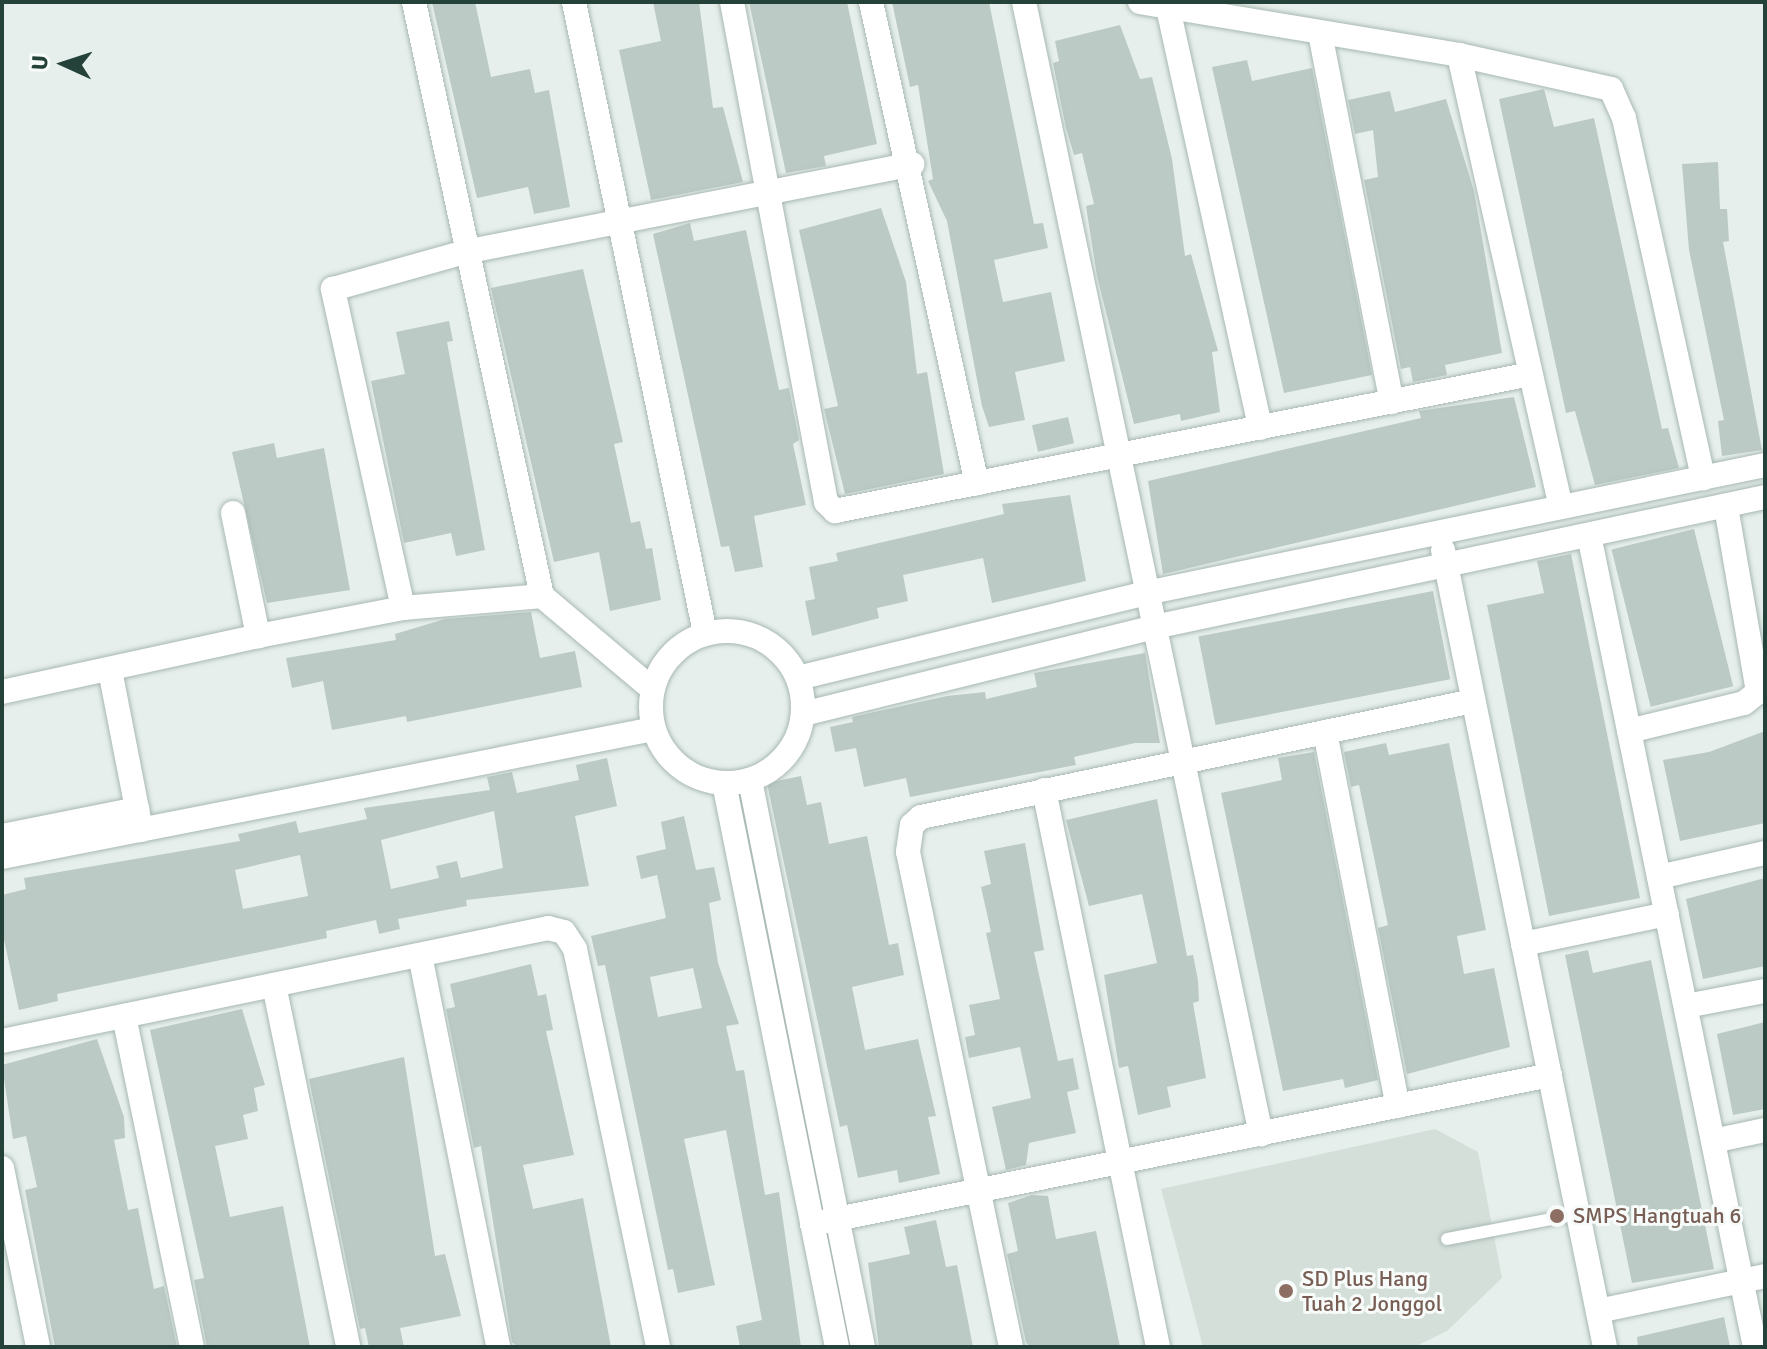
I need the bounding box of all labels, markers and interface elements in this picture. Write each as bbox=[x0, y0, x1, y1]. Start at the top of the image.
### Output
north arrow bbox=[24, 24, 104, 104]
text: U bbox=[26, 55, 53, 71]
place label: SMPS Hangtuah 6 bbox=[1573, 1203, 1741, 1229]
marker: SMPS Hangtuah 6 bbox=[1548, 1207, 1566, 1225]
place label: SD Plus Hang Tuah 2 Jonggol bbox=[1302, 1265, 1442, 1316]
marker: SD Plus Hang Tuah 2 Jonggol bbox=[1277, 1282, 1295, 1300]

